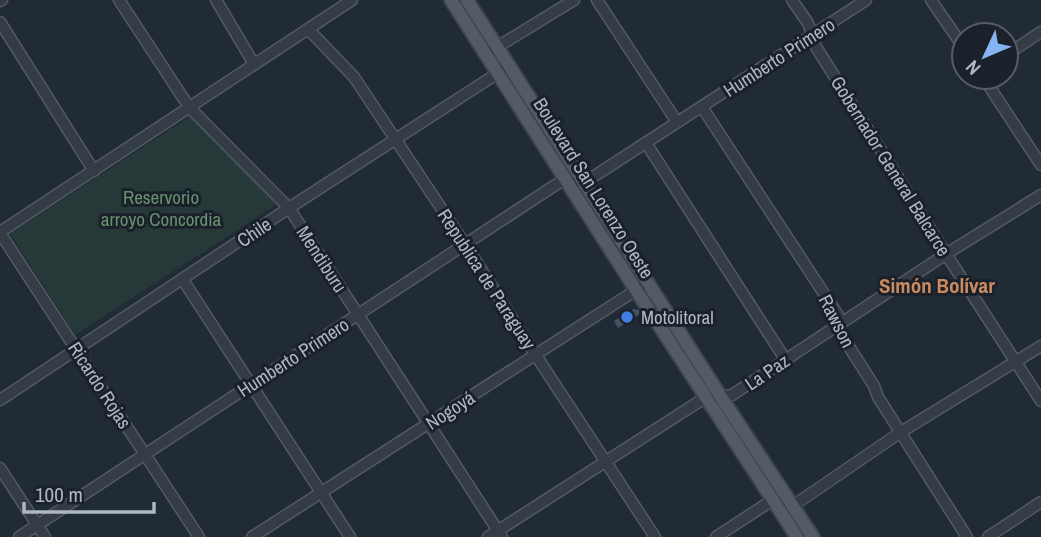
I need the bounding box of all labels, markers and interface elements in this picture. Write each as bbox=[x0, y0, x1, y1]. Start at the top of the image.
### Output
street label: Humberto Primero bbox=[718, 11, 840, 103]
north arrow bbox=[950, 21, 1020, 91]
text: N bbox=[960, 55, 986, 81]
street label: Gobernador General Balcarce bbox=[825, 71, 957, 261]
street label: Boulevard San Lorenzo Oeste bbox=[528, 93, 660, 283]
park label: Reservorio arroyo Concordia bbox=[101, 184, 222, 232]
street label: Republica de Paraguay bbox=[432, 204, 542, 355]
street label: Chile bbox=[232, 211, 276, 253]
street label: Mendiburu bbox=[291, 221, 353, 297]
district label: Simón Bolívar bbox=[879, 271, 995, 300]
street label: Rawson bbox=[813, 290, 861, 352]
place label: Motolitoral bbox=[641, 304, 714, 330]
marker: Motolitoral bbox=[619, 309, 635, 325]
street label: Humberto Primero bbox=[232, 311, 354, 403]
street label: Ricardo Rojas bbox=[62, 337, 138, 434]
street label: La Paz bbox=[740, 348, 795, 396]
street label: Nogoyá bbox=[420, 384, 480, 436]
scale bar bbox=[24, 470, 154, 514]
text: 100 m bbox=[35, 480, 83, 509]

